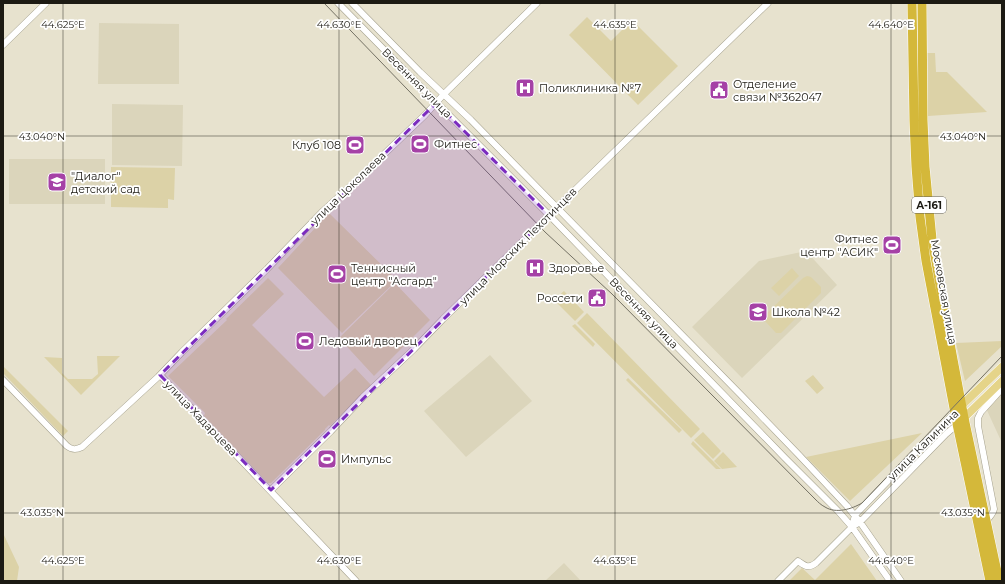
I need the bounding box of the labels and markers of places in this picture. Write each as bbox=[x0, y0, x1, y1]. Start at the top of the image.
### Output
hospital icon: Поликлиника №7 bbox=[514, 77, 536, 99]
place label: Отделение связи №362047 bbox=[733, 77, 822, 104]
public building icon: Отделение связи №362047 bbox=[708, 79, 730, 101]
place label: Поликлиника №7 bbox=[539, 81, 641, 95]
sports icon: Фитнес bbox=[409, 133, 431, 155]
sports icon: Клуб 108 bbox=[344, 134, 366, 156]
place label: Фитнес bbox=[434, 137, 477, 151]
place label: Клуб 108 bbox=[292, 138, 341, 152]
place label: "Диалог" детский сад bbox=[71, 169, 140, 196]
school or university icon: "Диалог" детский сад bbox=[46, 171, 68, 193]
place label: Фитнес центр "АСИК" bbox=[800, 232, 878, 259]
sports icon: Фитнес центр "АСИК" bbox=[881, 234, 903, 256]
hospital icon: Здоровье bbox=[524, 257, 546, 279]
place label: Теннисный центр "Асгард" bbox=[351, 261, 437, 288]
place label: Здоровье bbox=[549, 261, 604, 275]
sports icon: Теннисный центр "Асгард" bbox=[326, 263, 348, 285]
public building icon: Россети bbox=[586, 287, 608, 309]
place label: Россети bbox=[537, 291, 583, 305]
school or university icon: Школа №42 bbox=[747, 301, 769, 323]
place label: Школа №42 bbox=[772, 305, 840, 319]
sports icon: Ледовый дворец bbox=[294, 330, 316, 352]
place label: Ледовый дворец bbox=[319, 334, 417, 348]
sports icon: Импульс bbox=[316, 448, 338, 470]
place label: Импульс bbox=[341, 452, 391, 466]

